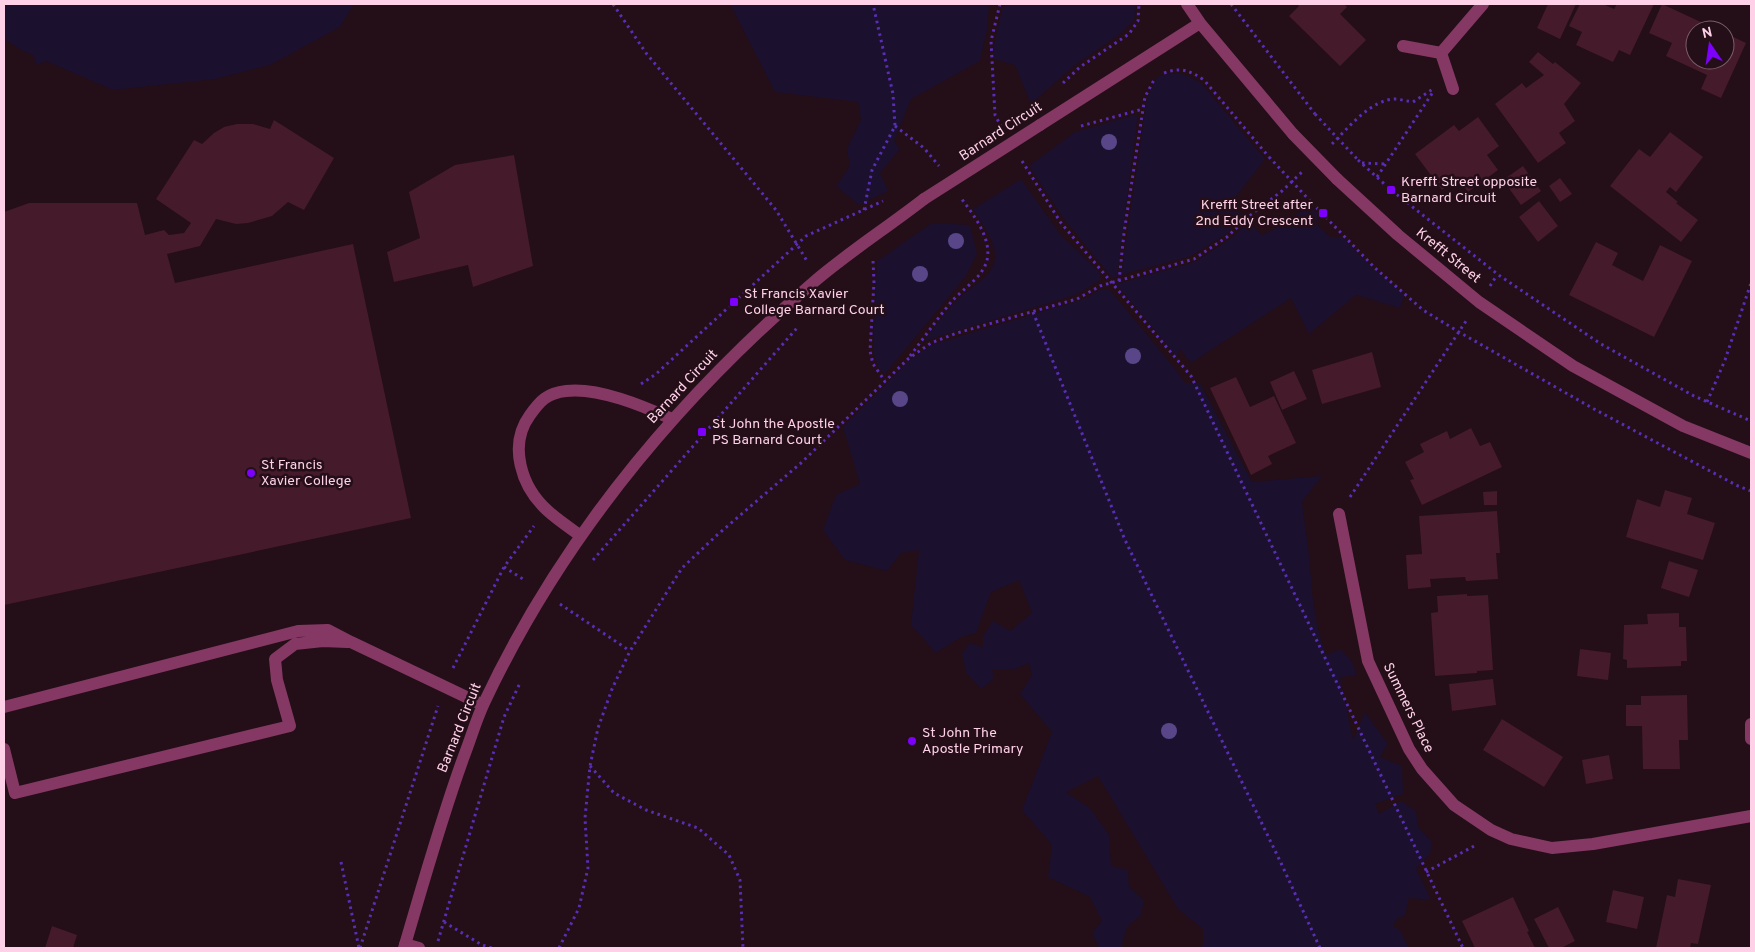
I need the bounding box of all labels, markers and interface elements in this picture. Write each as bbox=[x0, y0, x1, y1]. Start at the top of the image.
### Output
north arrow bbox=[1685, 20, 1735, 70]
text: N bbox=[1701, 24, 1714, 43]
street label: Barnard Circuit bbox=[956, 99, 1046, 165]
place label: Krefft Street opposite Barnard Circuit bbox=[1401, 174, 1537, 207]
marker: Krefft Street opposite Barnard Circuit bbox=[1385, 184, 1397, 196]
place label: Krefft Street after 2nd Eddy Crescent bbox=[1195, 197, 1314, 230]
marker: Krefft Street after 2nd Eddy Crescent bbox=[1317, 207, 1329, 219]
street label: Krefft Street bbox=[1412, 225, 1484, 287]
place label: St Francis Xavier College Barnard Court bbox=[744, 286, 885, 319]
marker: St Francis Xavier College Barnard Court bbox=[728, 296, 740, 308]
street label: Barnard Circuit bbox=[644, 346, 722, 428]
place label: St John the Apostle PS Barnard Court bbox=[712, 416, 835, 449]
marker: St John the Apostle PS Barnard Court bbox=[696, 426, 708, 438]
place label: St Francis Xavier College bbox=[261, 457, 351, 490]
marker: St Francis Xavier College bbox=[245, 467, 257, 479]
street label: Summers Place bbox=[1379, 660, 1437, 756]
street label: Barnard Circuit bbox=[434, 681, 486, 775]
place label: St John The Apostle Primary bbox=[922, 725, 1023, 758]
marker: St John The Apostle Primary bbox=[906, 735, 918, 747]

